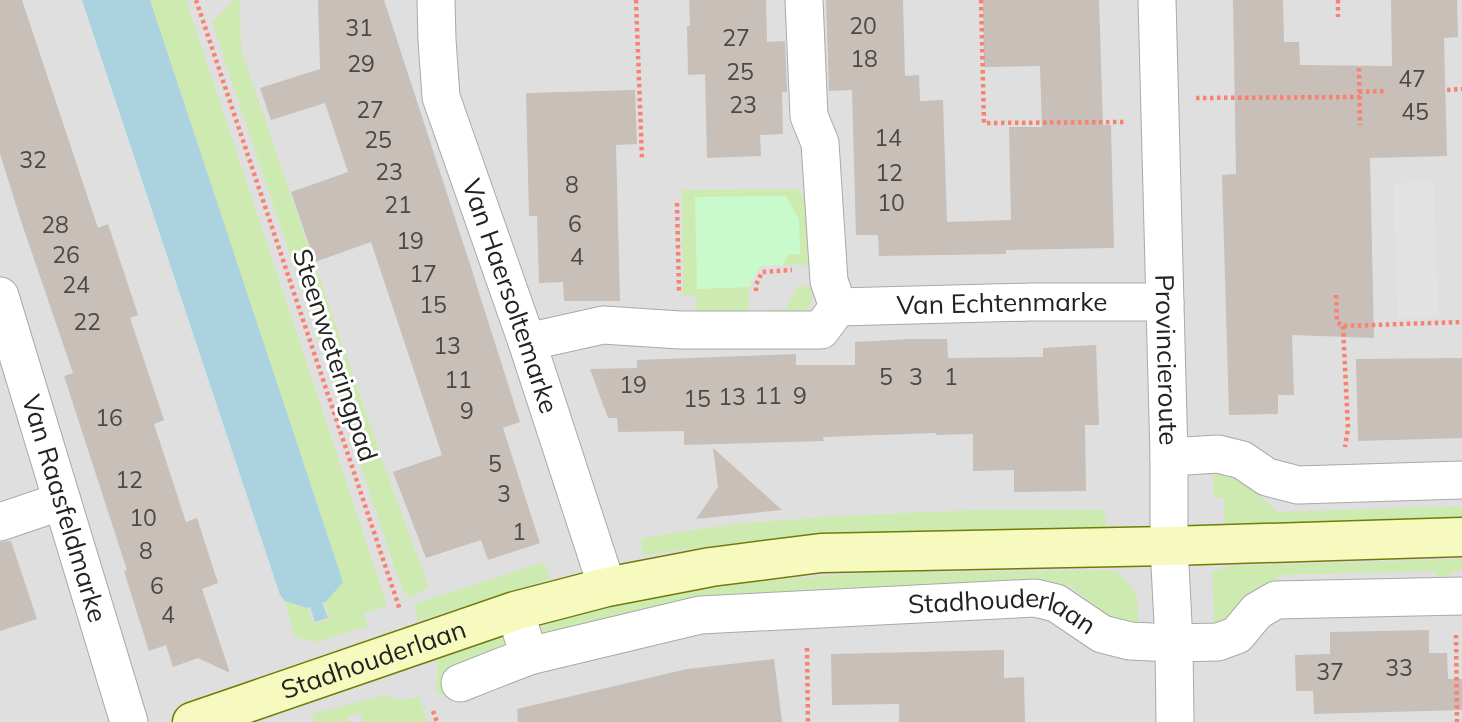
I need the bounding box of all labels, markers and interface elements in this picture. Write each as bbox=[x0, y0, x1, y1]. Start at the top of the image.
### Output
house number: 20 bbox=[849, 11, 877, 40]
house number: 31 bbox=[345, 13, 373, 42]
house number: 27 bbox=[722, 23, 750, 52]
house number: 18 bbox=[850, 44, 878, 73]
house number: 29 bbox=[347, 49, 375, 78]
house number: 25 bbox=[726, 57, 754, 86]
house number: 47 bbox=[1398, 64, 1426, 93]
house number: 23 bbox=[729, 90, 757, 119]
house number: 27 bbox=[356, 95, 384, 124]
house number: 45 bbox=[1401, 97, 1429, 126]
house number: 14 bbox=[874, 123, 902, 152]
house number: 25 bbox=[364, 125, 392, 154]
house number: 32 bbox=[19, 145, 47, 174]
house number: 23 bbox=[375, 157, 403, 186]
house number: 12 bbox=[875, 158, 903, 187]
house number: 8 bbox=[565, 170, 579, 199]
street label: Van Haersoltemarke bbox=[455, 174, 566, 417]
house number: 10 bbox=[877, 188, 905, 217]
house number: 21 bbox=[384, 190, 412, 219]
house number: 6 bbox=[568, 209, 582, 238]
house number: 28 bbox=[41, 210, 69, 239]
house number: 19 bbox=[396, 226, 424, 255]
house number: 26 bbox=[52, 240, 80, 269]
house number: 4 bbox=[570, 242, 584, 271]
street label: Steenweteringpad bbox=[286, 244, 385, 465]
house number: 17 bbox=[409, 259, 437, 288]
house number: 24 bbox=[62, 270, 90, 299]
street label: Provincieroute bbox=[1148, 274, 1186, 446]
street label: Van Echtenmarke bbox=[896, 285, 1108, 321]
house number: 15 bbox=[419, 290, 447, 319]
house number: 22 bbox=[73, 307, 101, 336]
house number: 13 bbox=[433, 331, 461, 360]
house number: 5 bbox=[879, 362, 893, 391]
house number: 3 bbox=[909, 362, 923, 391]
house number: 1 bbox=[944, 362, 958, 391]
house number: 11 bbox=[444, 365, 472, 394]
house number: 19 bbox=[619, 370, 647, 399]
house number: 11 bbox=[754, 381, 782, 410]
house number: 9 bbox=[793, 381, 807, 410]
house number: 13 bbox=[718, 382, 746, 411]
house number: 15 bbox=[683, 384, 711, 413]
street label: Van Raasfeldmarke bbox=[15, 391, 115, 626]
house number: 9 bbox=[460, 396, 474, 425]
house number: 16 bbox=[95, 403, 123, 432]
house number: 5 bbox=[488, 449, 502, 478]
house number: 12 bbox=[115, 465, 143, 494]
house number: 3 bbox=[497, 479, 511, 508]
house number: 10 bbox=[129, 503, 157, 532]
house number: 1 bbox=[512, 517, 526, 546]
house number: 8 bbox=[139, 536, 153, 565]
house number: 6 bbox=[150, 571, 164, 600]
street label: Stadhouderlaan bbox=[907, 581, 1103, 641]
house number: 4 bbox=[161, 600, 175, 629]
street label: Stadhouderlaan bbox=[277, 612, 470, 706]
house number: 33 bbox=[1385, 653, 1413, 682]
house number: 37 bbox=[1316, 657, 1344, 686]

